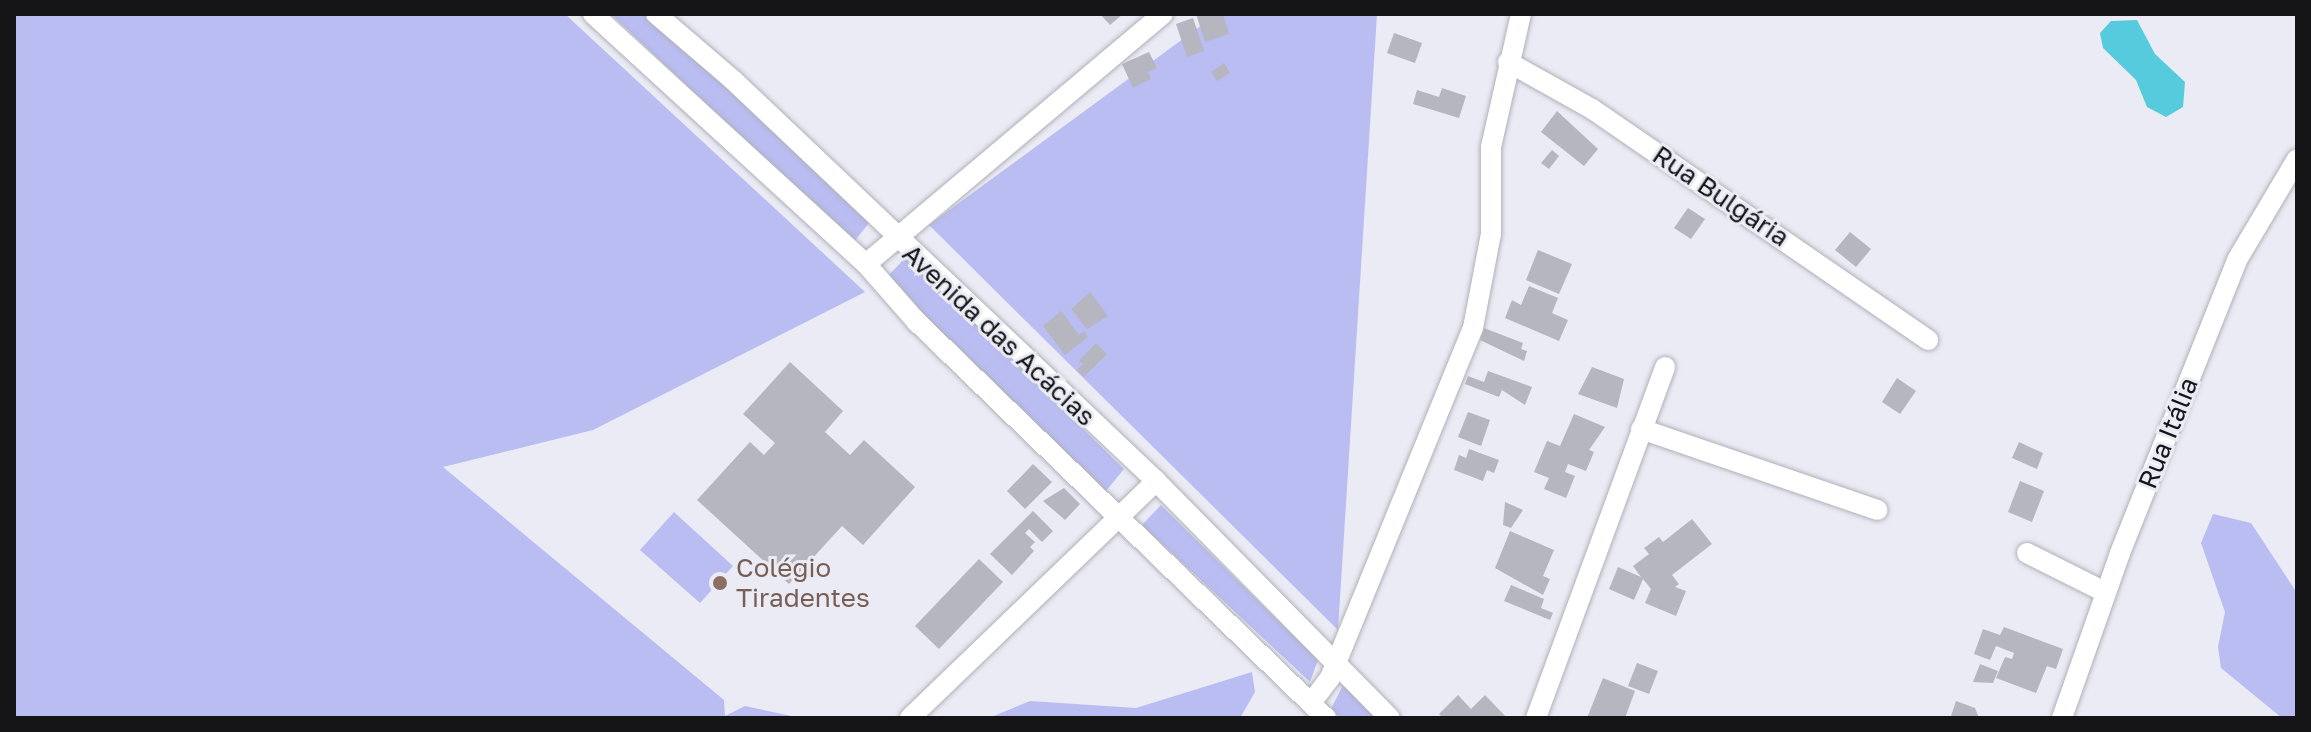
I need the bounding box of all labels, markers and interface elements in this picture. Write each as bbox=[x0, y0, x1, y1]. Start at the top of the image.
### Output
street label: Rua Bulgária bbox=[1647, 139, 1795, 253]
street label: Avenida das Acácias bbox=[896, 238, 1102, 432]
street label: Rua Itália bbox=[2132, 373, 2204, 493]
place label: Colégio Tiradentes bbox=[736, 552, 870, 614]
marker: Colégio Tiradentes bbox=[711, 574, 729, 592]

